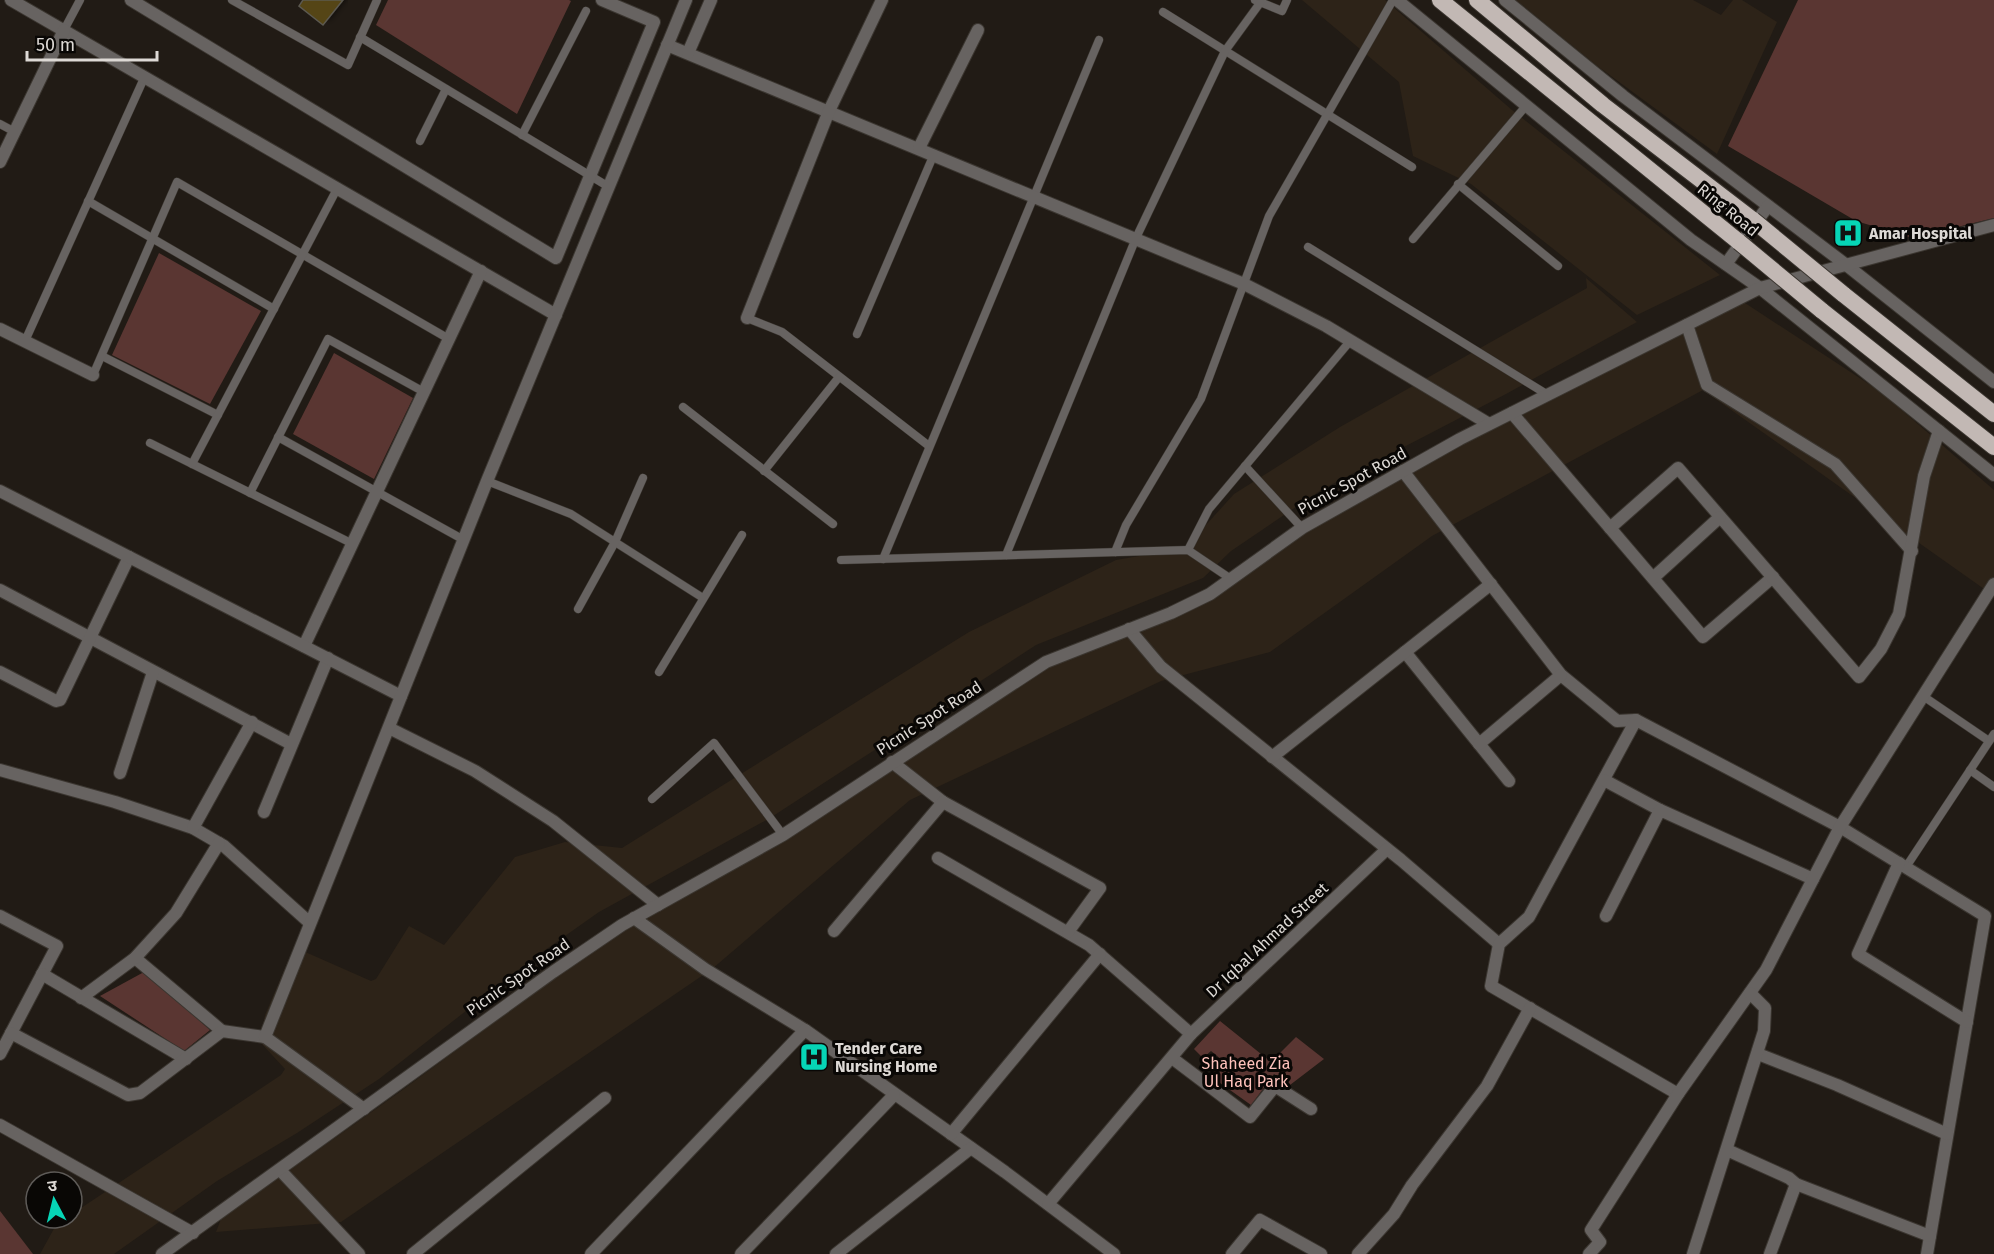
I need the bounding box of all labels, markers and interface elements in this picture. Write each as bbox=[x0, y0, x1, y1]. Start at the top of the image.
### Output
scale bar bbox=[27, 24, 158, 62]
text: 50 m bbox=[36, 34, 75, 56]
street label: Ring Road bbox=[1694, 180, 1762, 240]
hospital icon: Amar Hospital bbox=[1832, 217, 1864, 249]
place label: Amar Hospital bbox=[1868, 224, 1972, 243]
street label: Picnic Spot Road bbox=[1294, 443, 1410, 519]
street label: Picnic Spot Road bbox=[873, 677, 985, 759]
street label: Dr Iqbal Ahmad Street bbox=[1202, 878, 1332, 1002]
street label: Picnic Spot Road bbox=[463, 934, 573, 1020]
place label: Tender Care Nursing Home bbox=[835, 1039, 938, 1076]
hospital icon: Tender Care Nursing Home bbox=[798, 1041, 830, 1073]
park label: Shaheed Zia Ul Haq Park bbox=[1202, 1054, 1291, 1091]
north arrow bbox=[24, 1170, 84, 1230]
text: उ bbox=[46, 1176, 59, 1196]

